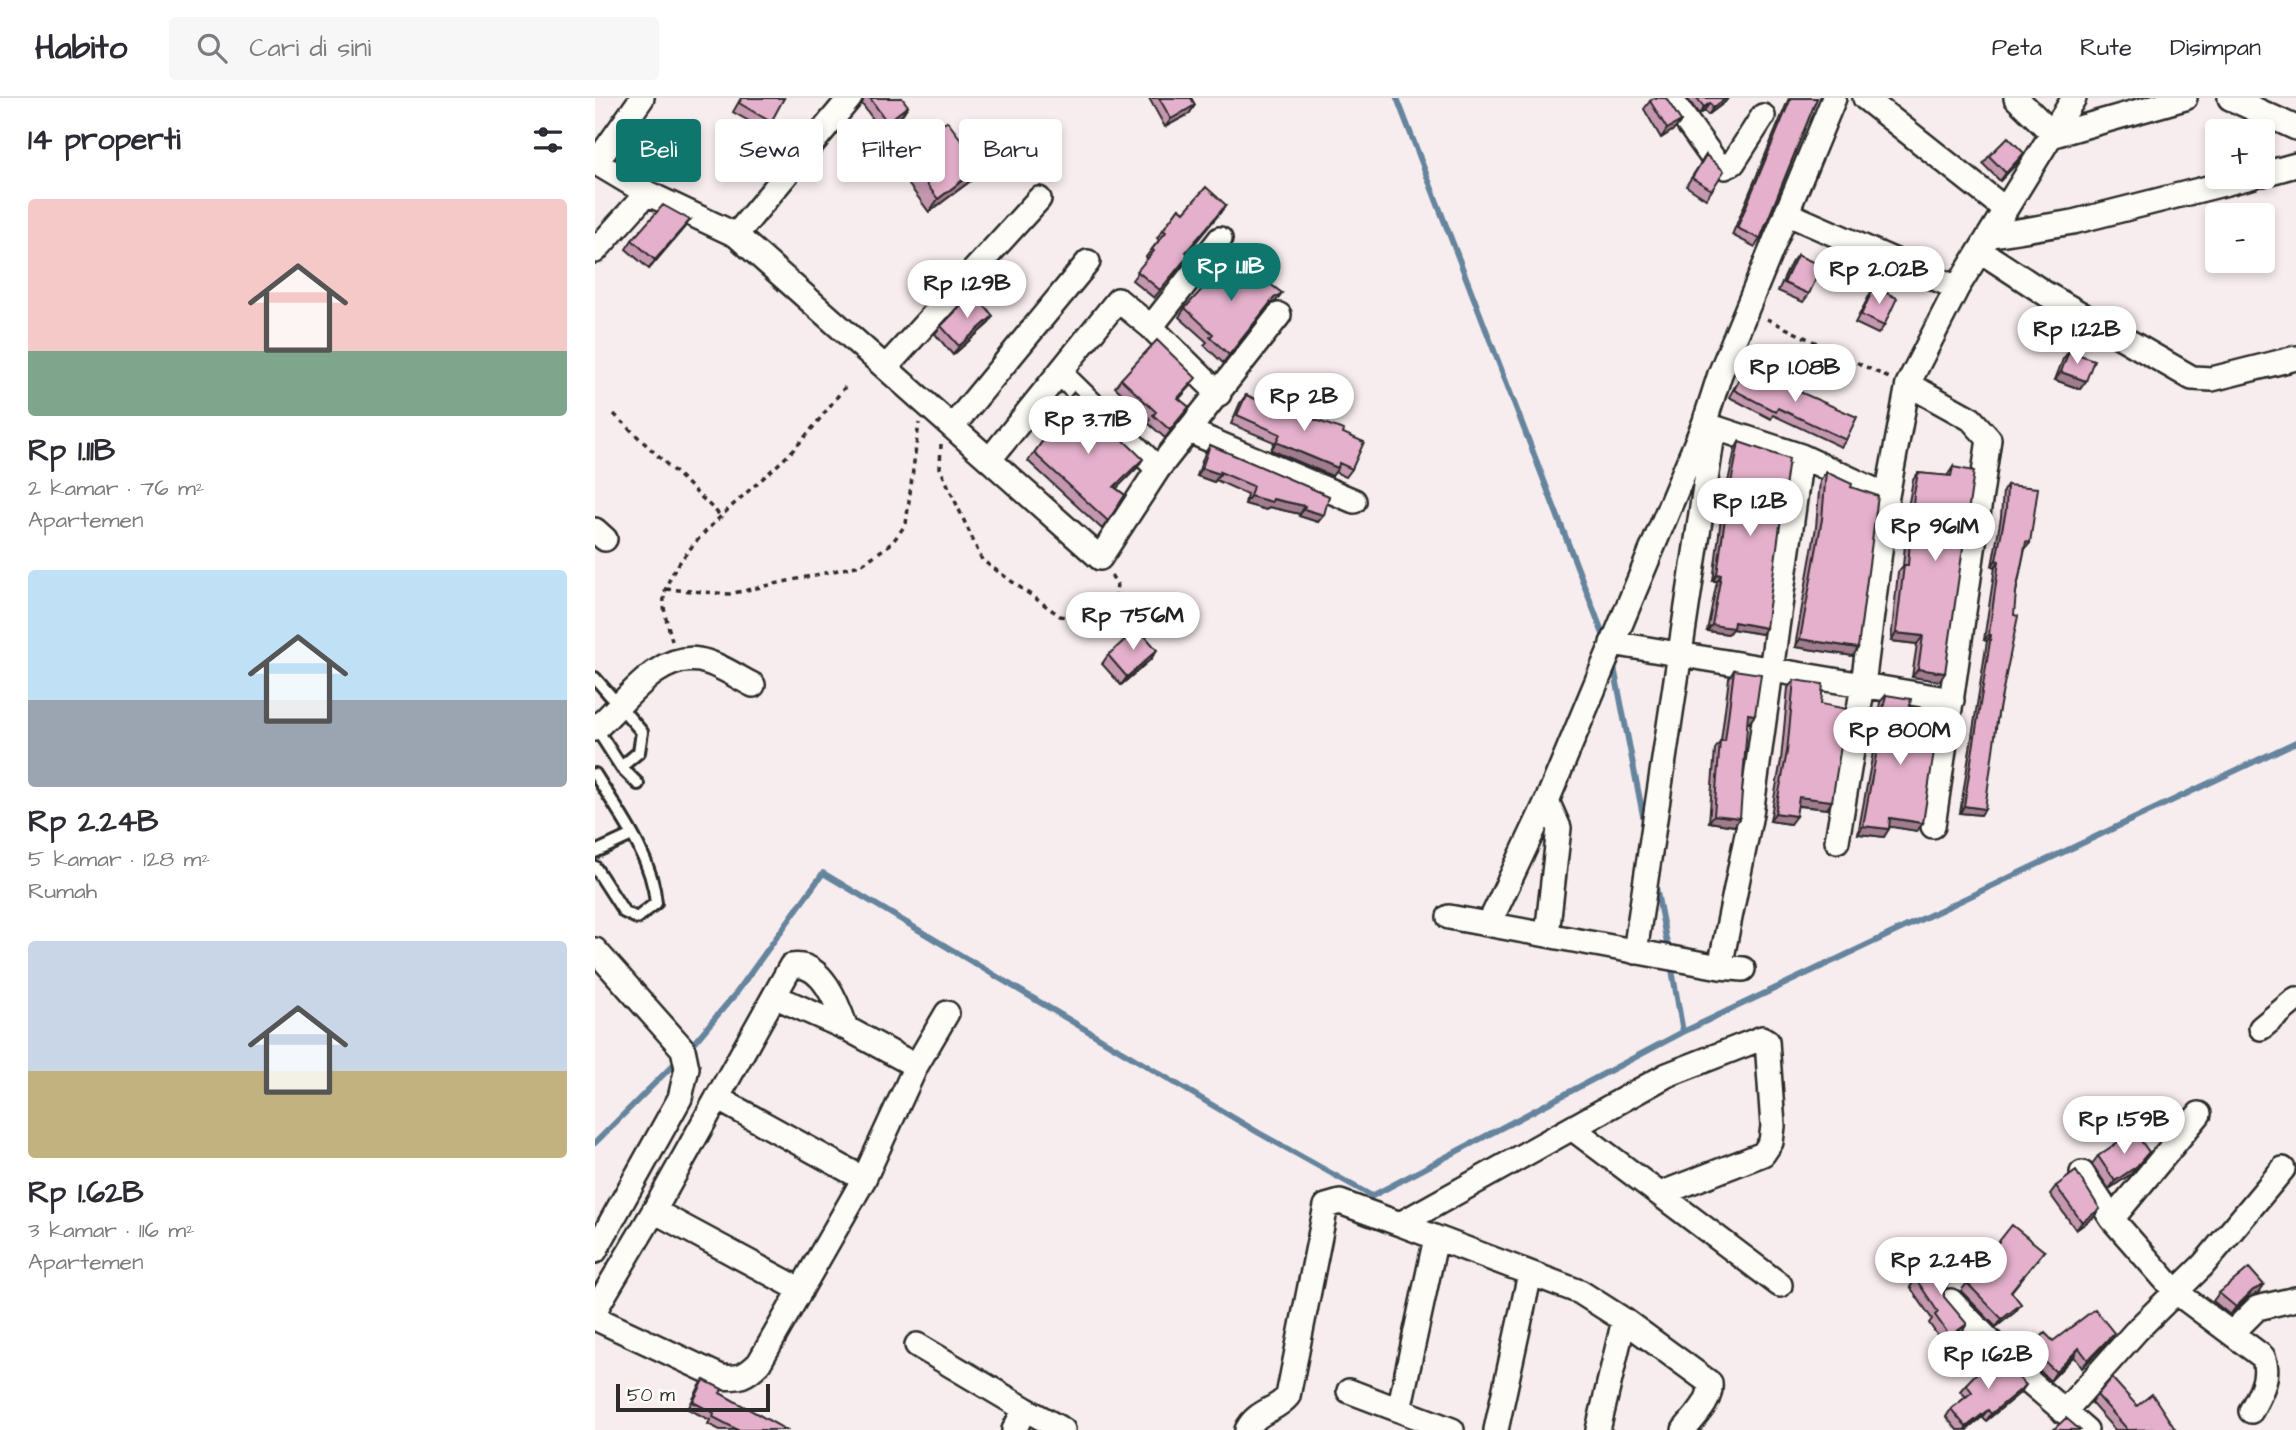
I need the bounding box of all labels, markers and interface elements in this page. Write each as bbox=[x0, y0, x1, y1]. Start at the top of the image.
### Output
search box bbox=[169, 17, 659, 80]
text: Habito bbox=[35, 25, 127, 71]
icon: search bbox=[193, 29, 231, 67]
text: Cari di sini bbox=[249, 30, 371, 66]
text: Peta bbox=[1992, 31, 2042, 65]
text: Rute bbox=[2080, 31, 2132, 65]
text: Disimpan bbox=[2170, 31, 2261, 65]
text: 14 properti bbox=[28, 119, 181, 161]
chip: Beli bbox=[616, 119, 701, 182]
chip: Sewa bbox=[715, 119, 823, 182]
chip: Filter bbox=[837, 119, 945, 182]
chip: Baru bbox=[959, 119, 1062, 182]
map controls bbox=[2205, 119, 2275, 273]
button: + bbox=[2205, 119, 2275, 189]
icon: filters bbox=[529, 121, 567, 159]
button: − bbox=[2205, 203, 2275, 273]
pin: Rp 1.11B bbox=[1159, 244, 1303, 303]
icon: home bbox=[235, 245, 361, 371]
pin: Rp 2.02B bbox=[1807, 246, 1951, 306]
text: Rp 1.11B bbox=[1198, 250, 1264, 282]
text: Rp 2.02B bbox=[1830, 253, 1928, 285]
pin: Rp 1.29B bbox=[895, 260, 1039, 320]
text: Rp 1.29B bbox=[923, 267, 1011, 299]
pin: Rp 1.22B bbox=[2005, 306, 2149, 366]
text: Rp 1.22B bbox=[2033, 313, 2121, 345]
pin: Rp 1.08B bbox=[1723, 344, 1867, 404]
text: Rp 1.08B bbox=[1750, 351, 1840, 383]
pin: Rp 2B bbox=[1255, 374, 1353, 433]
text: Rp 2B bbox=[1270, 380, 1338, 412]
pin: Rp 3.71B bbox=[1016, 396, 1160, 456]
text: Rp 3.71B bbox=[1045, 403, 1131, 435]
text: Rp 1.11B bbox=[28, 430, 115, 472]
text: 2 kamar · 76 m² bbox=[28, 472, 204, 504]
pin: Rp 1.2B bbox=[1685, 478, 1815, 538]
text: Rp 1.2B bbox=[1713, 485, 1787, 517]
text: Apartemen bbox=[28, 504, 144, 536]
pin: Rp 961M bbox=[1870, 504, 2000, 563]
text: Rp 961M bbox=[1891, 510, 1979, 542]
pin: Rp 756M bbox=[1068, 592, 1198, 652]
text: Rp 756M bbox=[1082, 599, 1184, 631]
icon: home bbox=[235, 616, 361, 742]
pin: Rp 800M bbox=[1835, 708, 1965, 767]
text: Rp 800M bbox=[1849, 714, 1951, 746]
text: Rp 2.24B bbox=[28, 801, 158, 843]
text: 5 kamar · 128 m² bbox=[28, 843, 210, 875]
text: Rumah bbox=[28, 875, 97, 907]
icon: home bbox=[235, 987, 361, 1113]
pin: Rp 1.59B bbox=[2052, 1096, 2196, 1156]
text: Rp 1.59B bbox=[2079, 1103, 2169, 1135]
text: Rp 1.62B bbox=[28, 1172, 143, 1214]
text: 3 kamar · 116 m² bbox=[28, 1214, 195, 1246]
pin: Rp 2.24B bbox=[1869, 1238, 2013, 1297]
text: Rp 2.24B bbox=[1891, 1244, 1991, 1276]
text: Apartemen bbox=[28, 1246, 144, 1278]
pin: Rp 1.62B bbox=[1916, 1332, 2060, 1391]
text: Rp 1.62B bbox=[1944, 1338, 2032, 1370]
scale bar bbox=[616, 1381, 770, 1413]
text: 50 m bbox=[627, 1382, 675, 1409]

